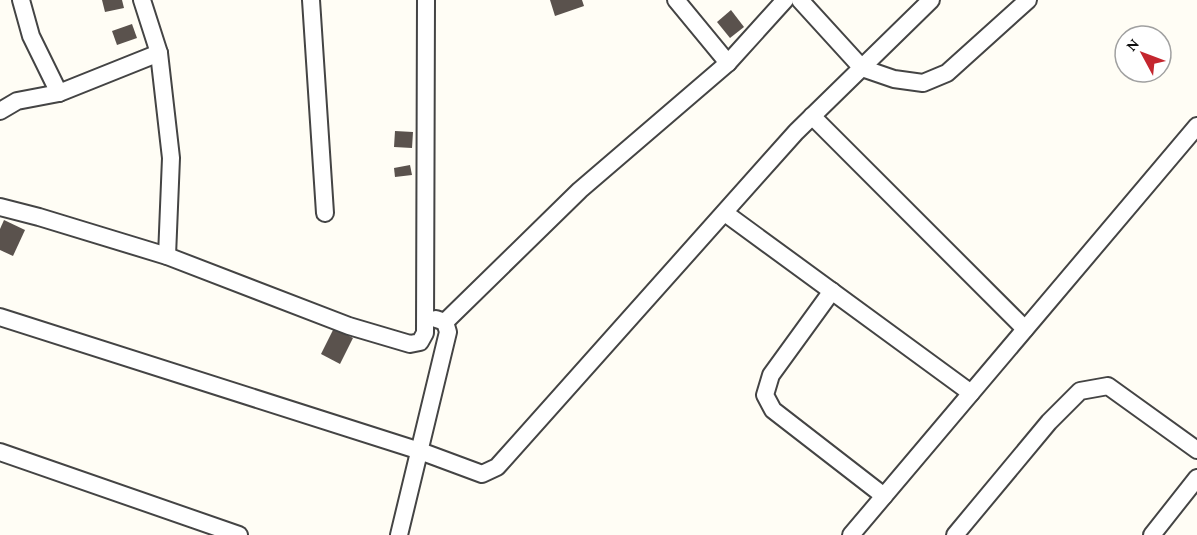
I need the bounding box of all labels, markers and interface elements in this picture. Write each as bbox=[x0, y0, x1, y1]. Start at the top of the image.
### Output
north arrow bbox=[1113, 24, 1173, 84]
text: N bbox=[1122, 35, 1142, 54]

